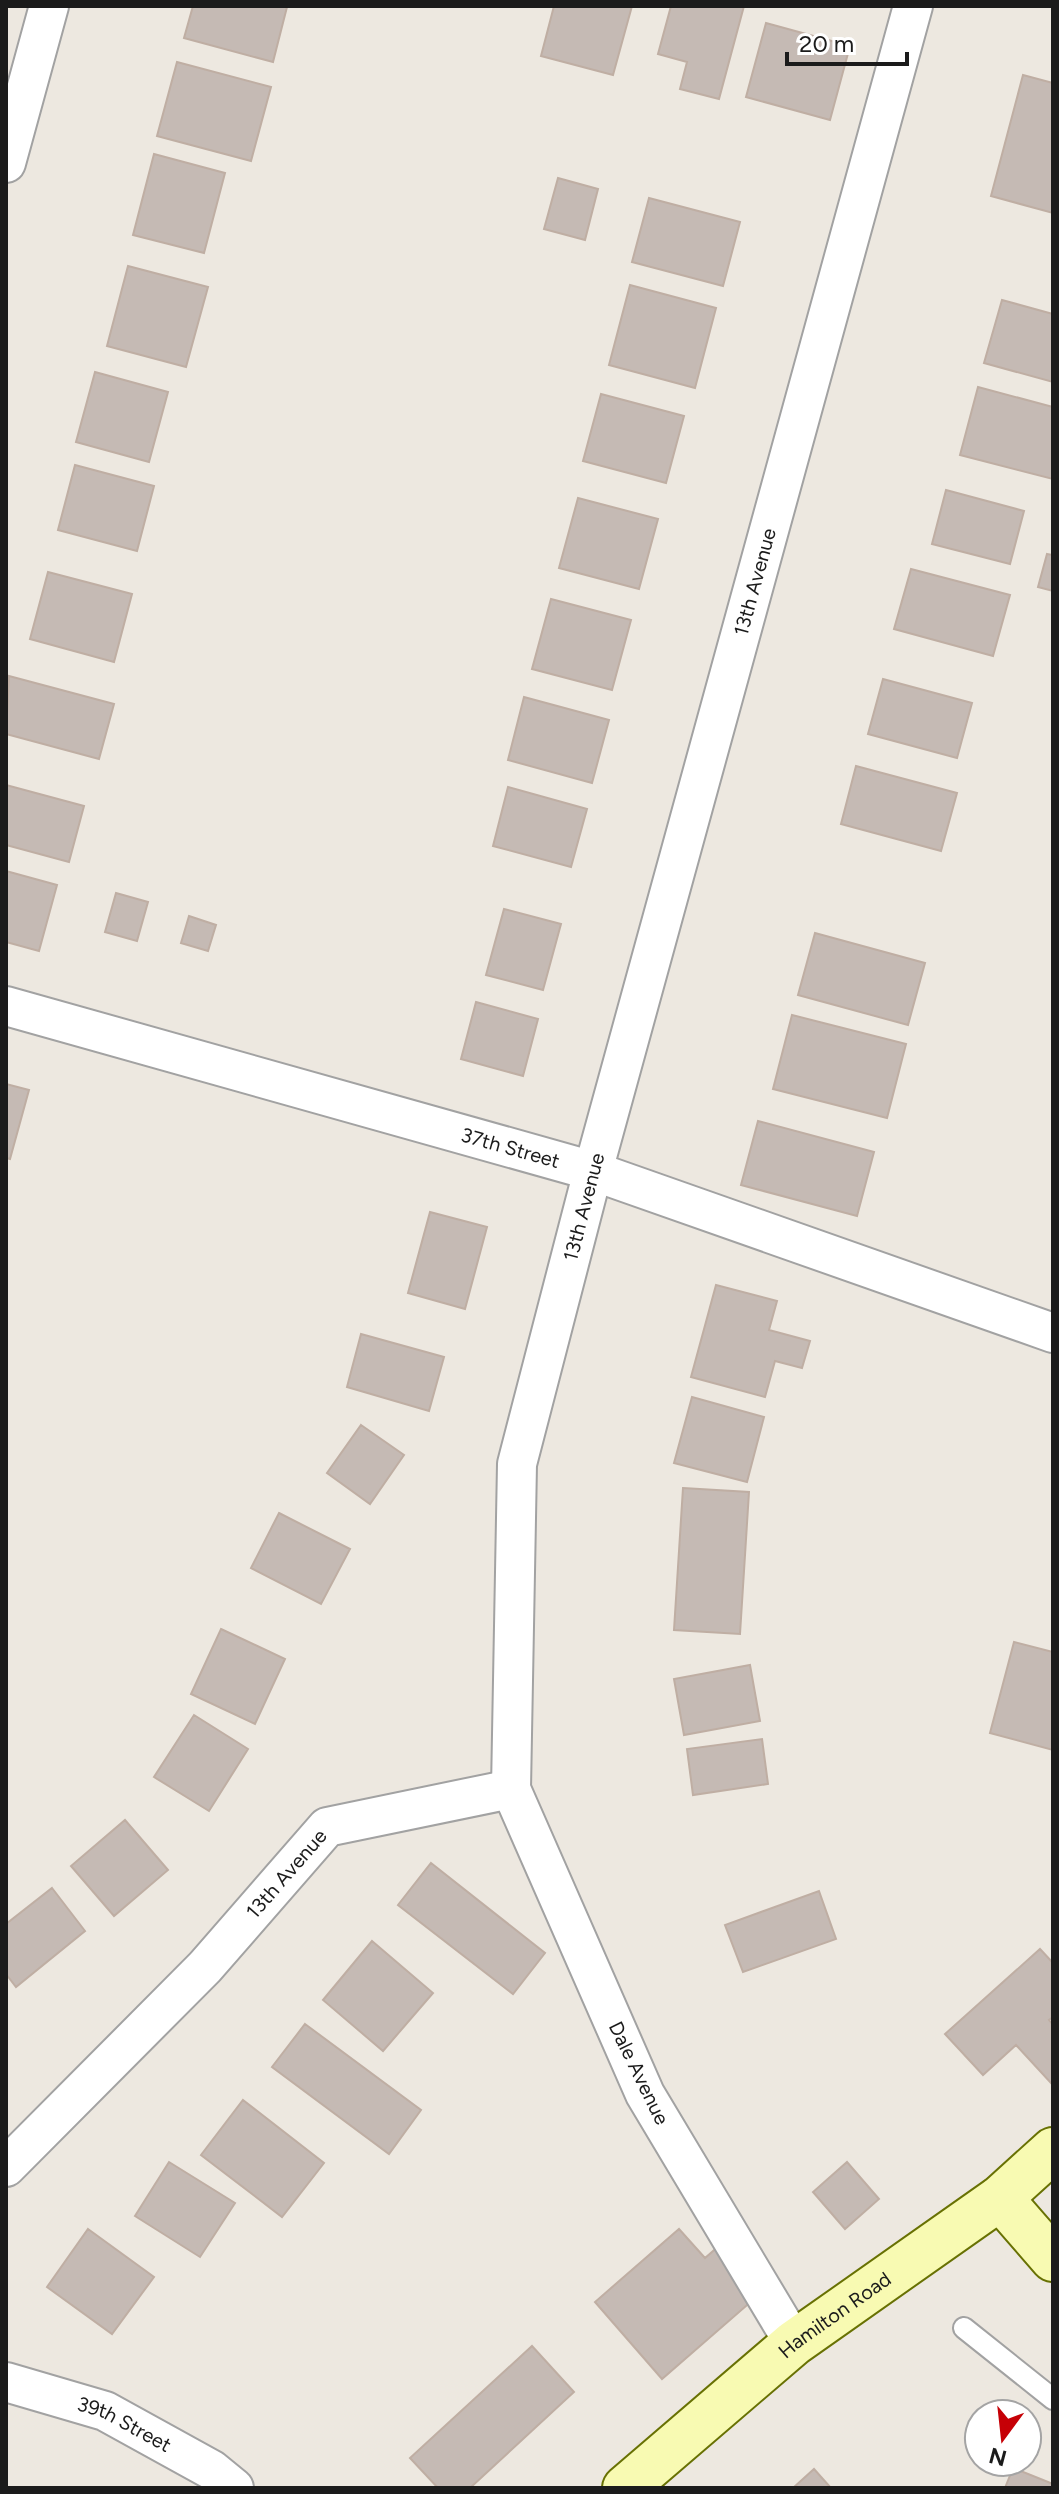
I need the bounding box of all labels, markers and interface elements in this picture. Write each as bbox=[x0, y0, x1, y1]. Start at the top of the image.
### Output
scale bar bbox=[787, 16, 907, 66]
text: 20 m bbox=[799, 29, 854, 58]
street label: 13th Avenue bbox=[729, 525, 781, 638]
street label: 37th Street bbox=[458, 1123, 562, 1173]
street label: 13th Avenue bbox=[558, 1150, 609, 1263]
street label: 13th Avenue bbox=[241, 1824, 332, 1923]
street label: Dale Avenue bbox=[604, 2017, 674, 2129]
street label: Hamilton Road bbox=[773, 2267, 895, 2363]
street label: 39th Street bbox=[75, 2392, 175, 2457]
north arrow bbox=[963, 2398, 1043, 2478]
text: N bbox=[986, 2442, 1010, 2472]

